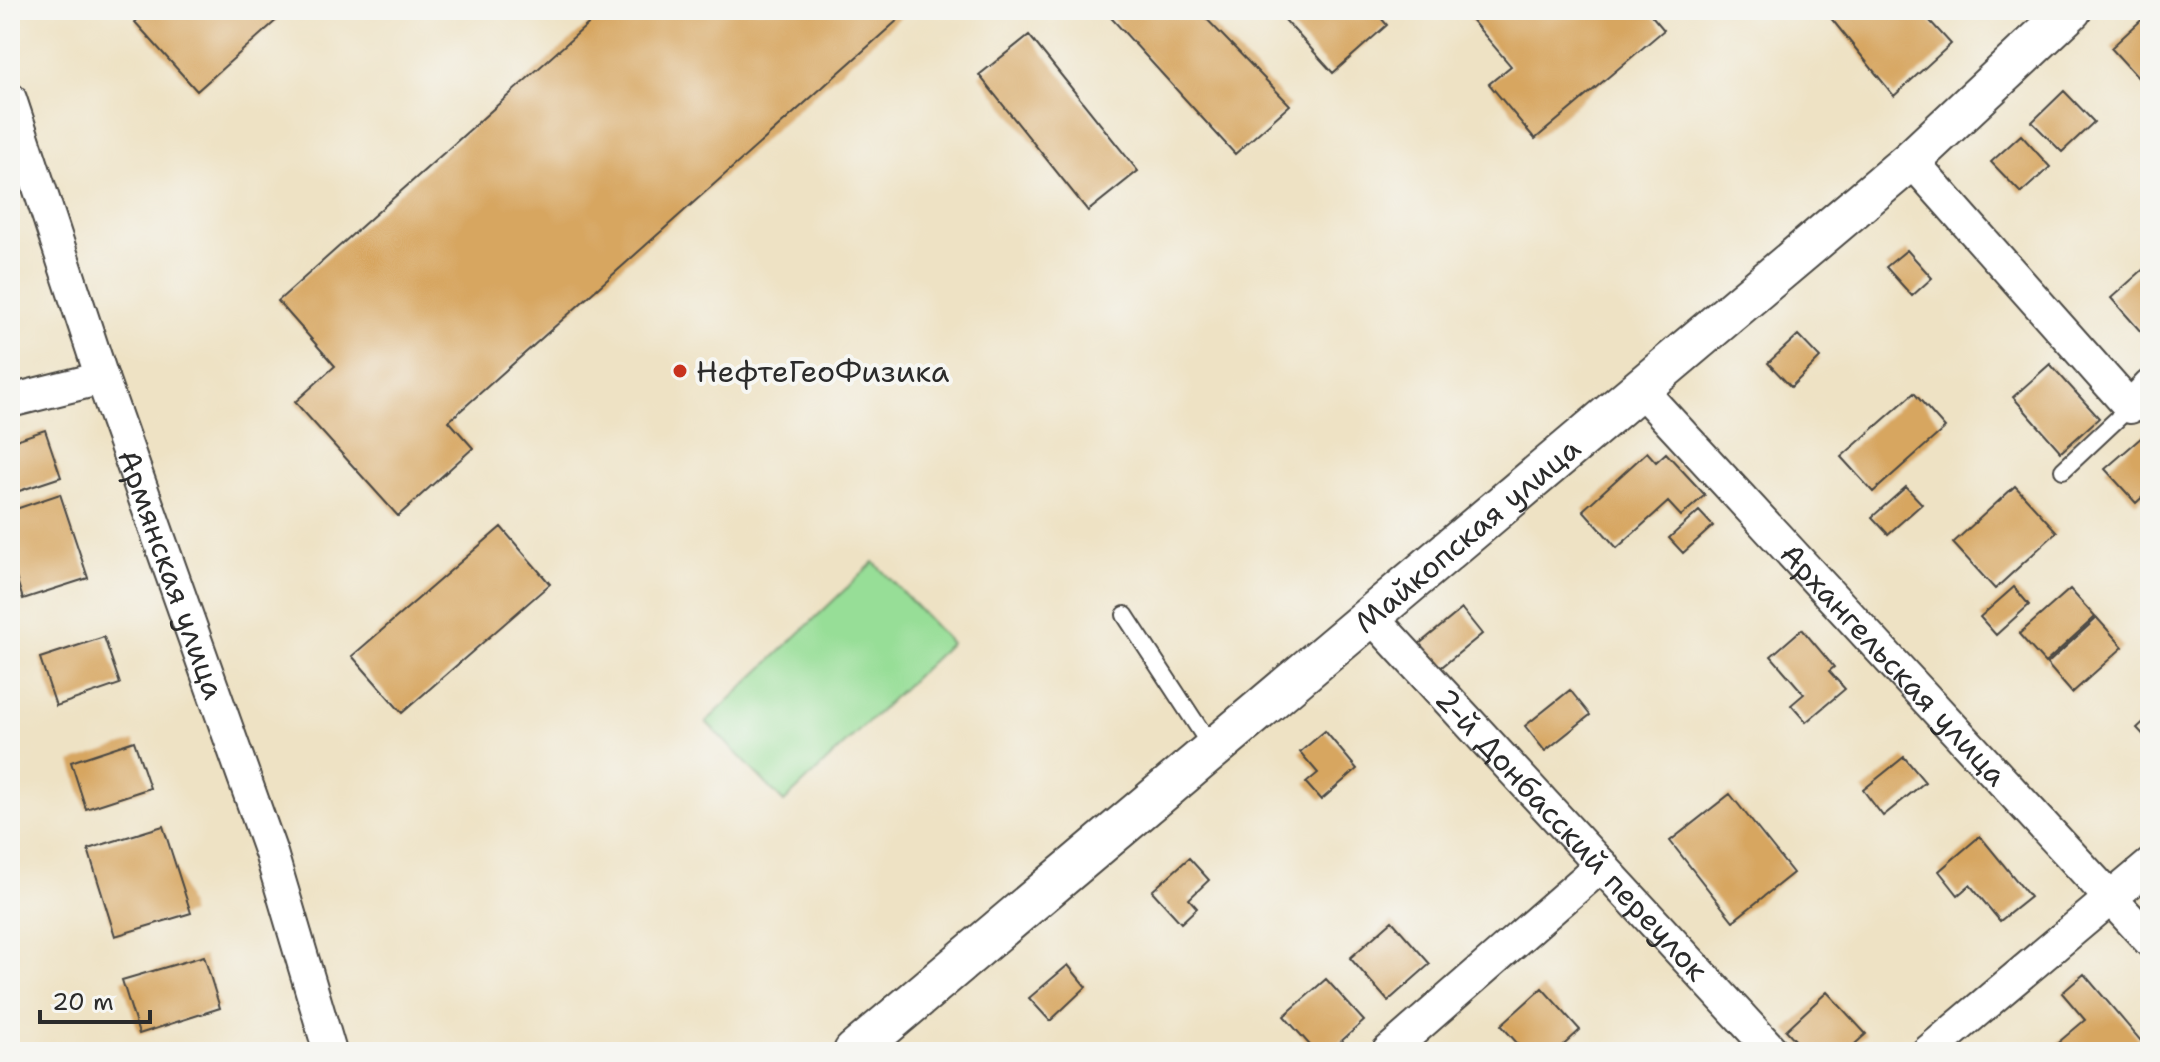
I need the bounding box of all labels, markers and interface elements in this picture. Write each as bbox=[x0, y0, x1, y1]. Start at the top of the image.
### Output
place label: НефтеГеоФизика bbox=[696, 351, 950, 392]
marker: НефтеГеоФизика bbox=[671, 362, 689, 380]
street label: Майкопская улица bbox=[1345, 427, 1589, 642]
street label: Армянская улица bbox=[109, 444, 235, 705]
street label: Архангельская улица bbox=[1772, 534, 2017, 795]
street label: 2-й Донбасский переулок bbox=[1427, 679, 1718, 989]
scale bar bbox=[40, 974, 150, 1024]
text: 20 m bbox=[52, 986, 114, 1018]

